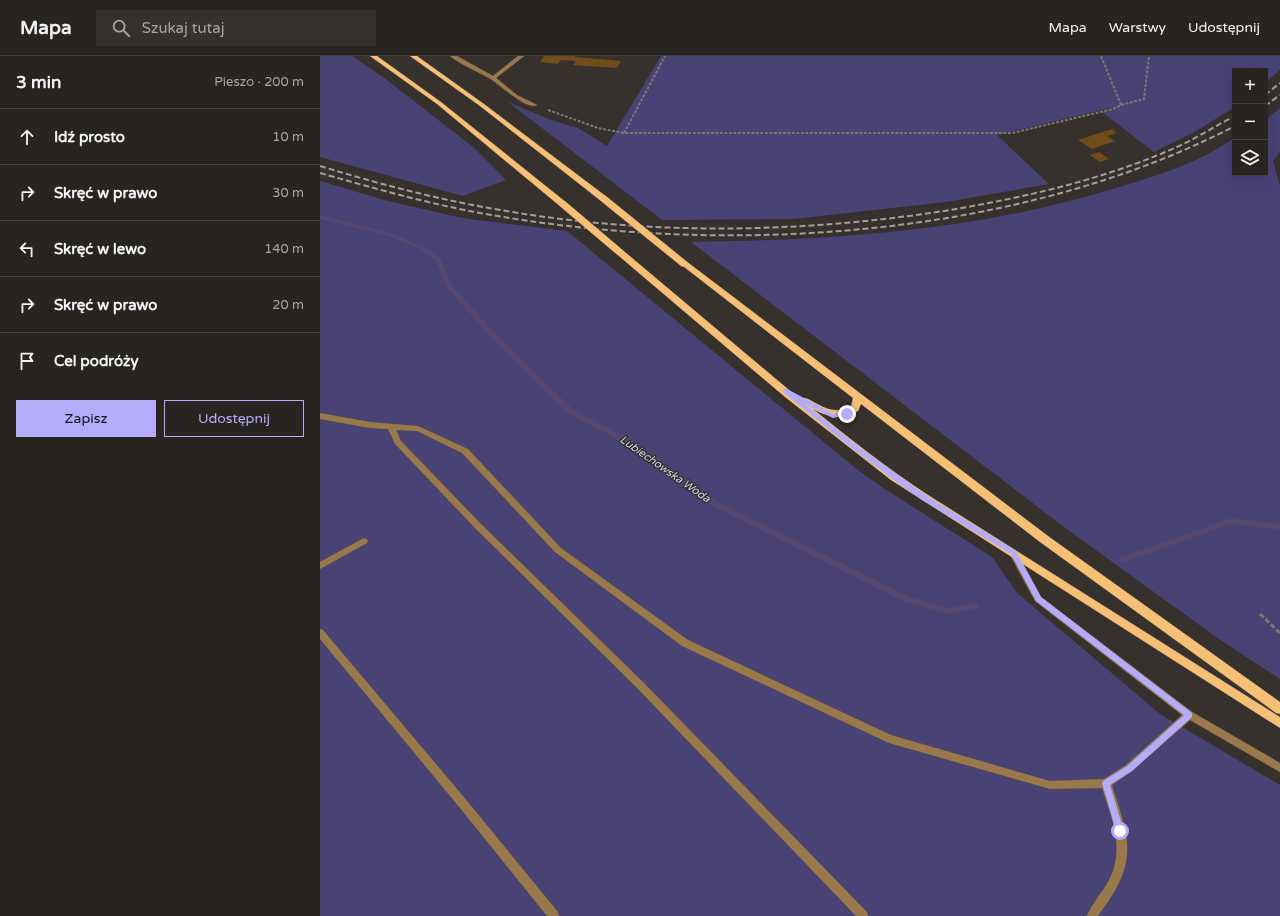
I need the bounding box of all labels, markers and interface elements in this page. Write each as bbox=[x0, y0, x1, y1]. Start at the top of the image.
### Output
search box bbox=[96, 10, 376, 46]
text: Mapa bbox=[20, 17, 72, 39]
icon: search bbox=[110, 17, 132, 39]
text: Szukaj tutaj bbox=[142, 19, 225, 37]
text: Mapa bbox=[1049, 19, 1087, 36]
text: Warstwy bbox=[1109, 19, 1166, 36]
text: Udostępnij bbox=[1188, 19, 1260, 36]
map controls bbox=[1232, 68, 1268, 176]
button: + bbox=[1232, 68, 1268, 104]
text: 3 min bbox=[16, 72, 61, 93]
text: Pieszo · 200 m bbox=[214, 74, 304, 90]
button: − bbox=[1232, 104, 1268, 140]
icon: ahead bbox=[16, 126, 38, 148]
text: Idź prosto bbox=[54, 128, 125, 146]
text: 10 m bbox=[272, 129, 304, 145]
button: layers bbox=[1232, 140, 1268, 176]
icon: right bbox=[16, 182, 38, 204]
text: Skręć w prawo bbox=[54, 184, 157, 202]
text: 30 m bbox=[272, 185, 304, 201]
icon: left bbox=[16, 238, 38, 260]
text: Skręć w lewo bbox=[54, 240, 146, 258]
text: 140 m bbox=[264, 241, 304, 257]
icon: right bbox=[16, 294, 38, 316]
text: Skręć w prawo bbox=[54, 296, 157, 314]
text: 20 m bbox=[272, 297, 304, 313]
icon: arrive bbox=[16, 350, 38, 372]
text: Cel podróży bbox=[54, 352, 139, 370]
button: Zapisz bbox=[16, 400, 156, 437]
button: Udostępnij bbox=[164, 400, 304, 437]
route end bbox=[838, 405, 856, 423]
water label: Lubiechowska Woda bbox=[617, 433, 713, 506]
route start bbox=[1111, 822, 1129, 840]

